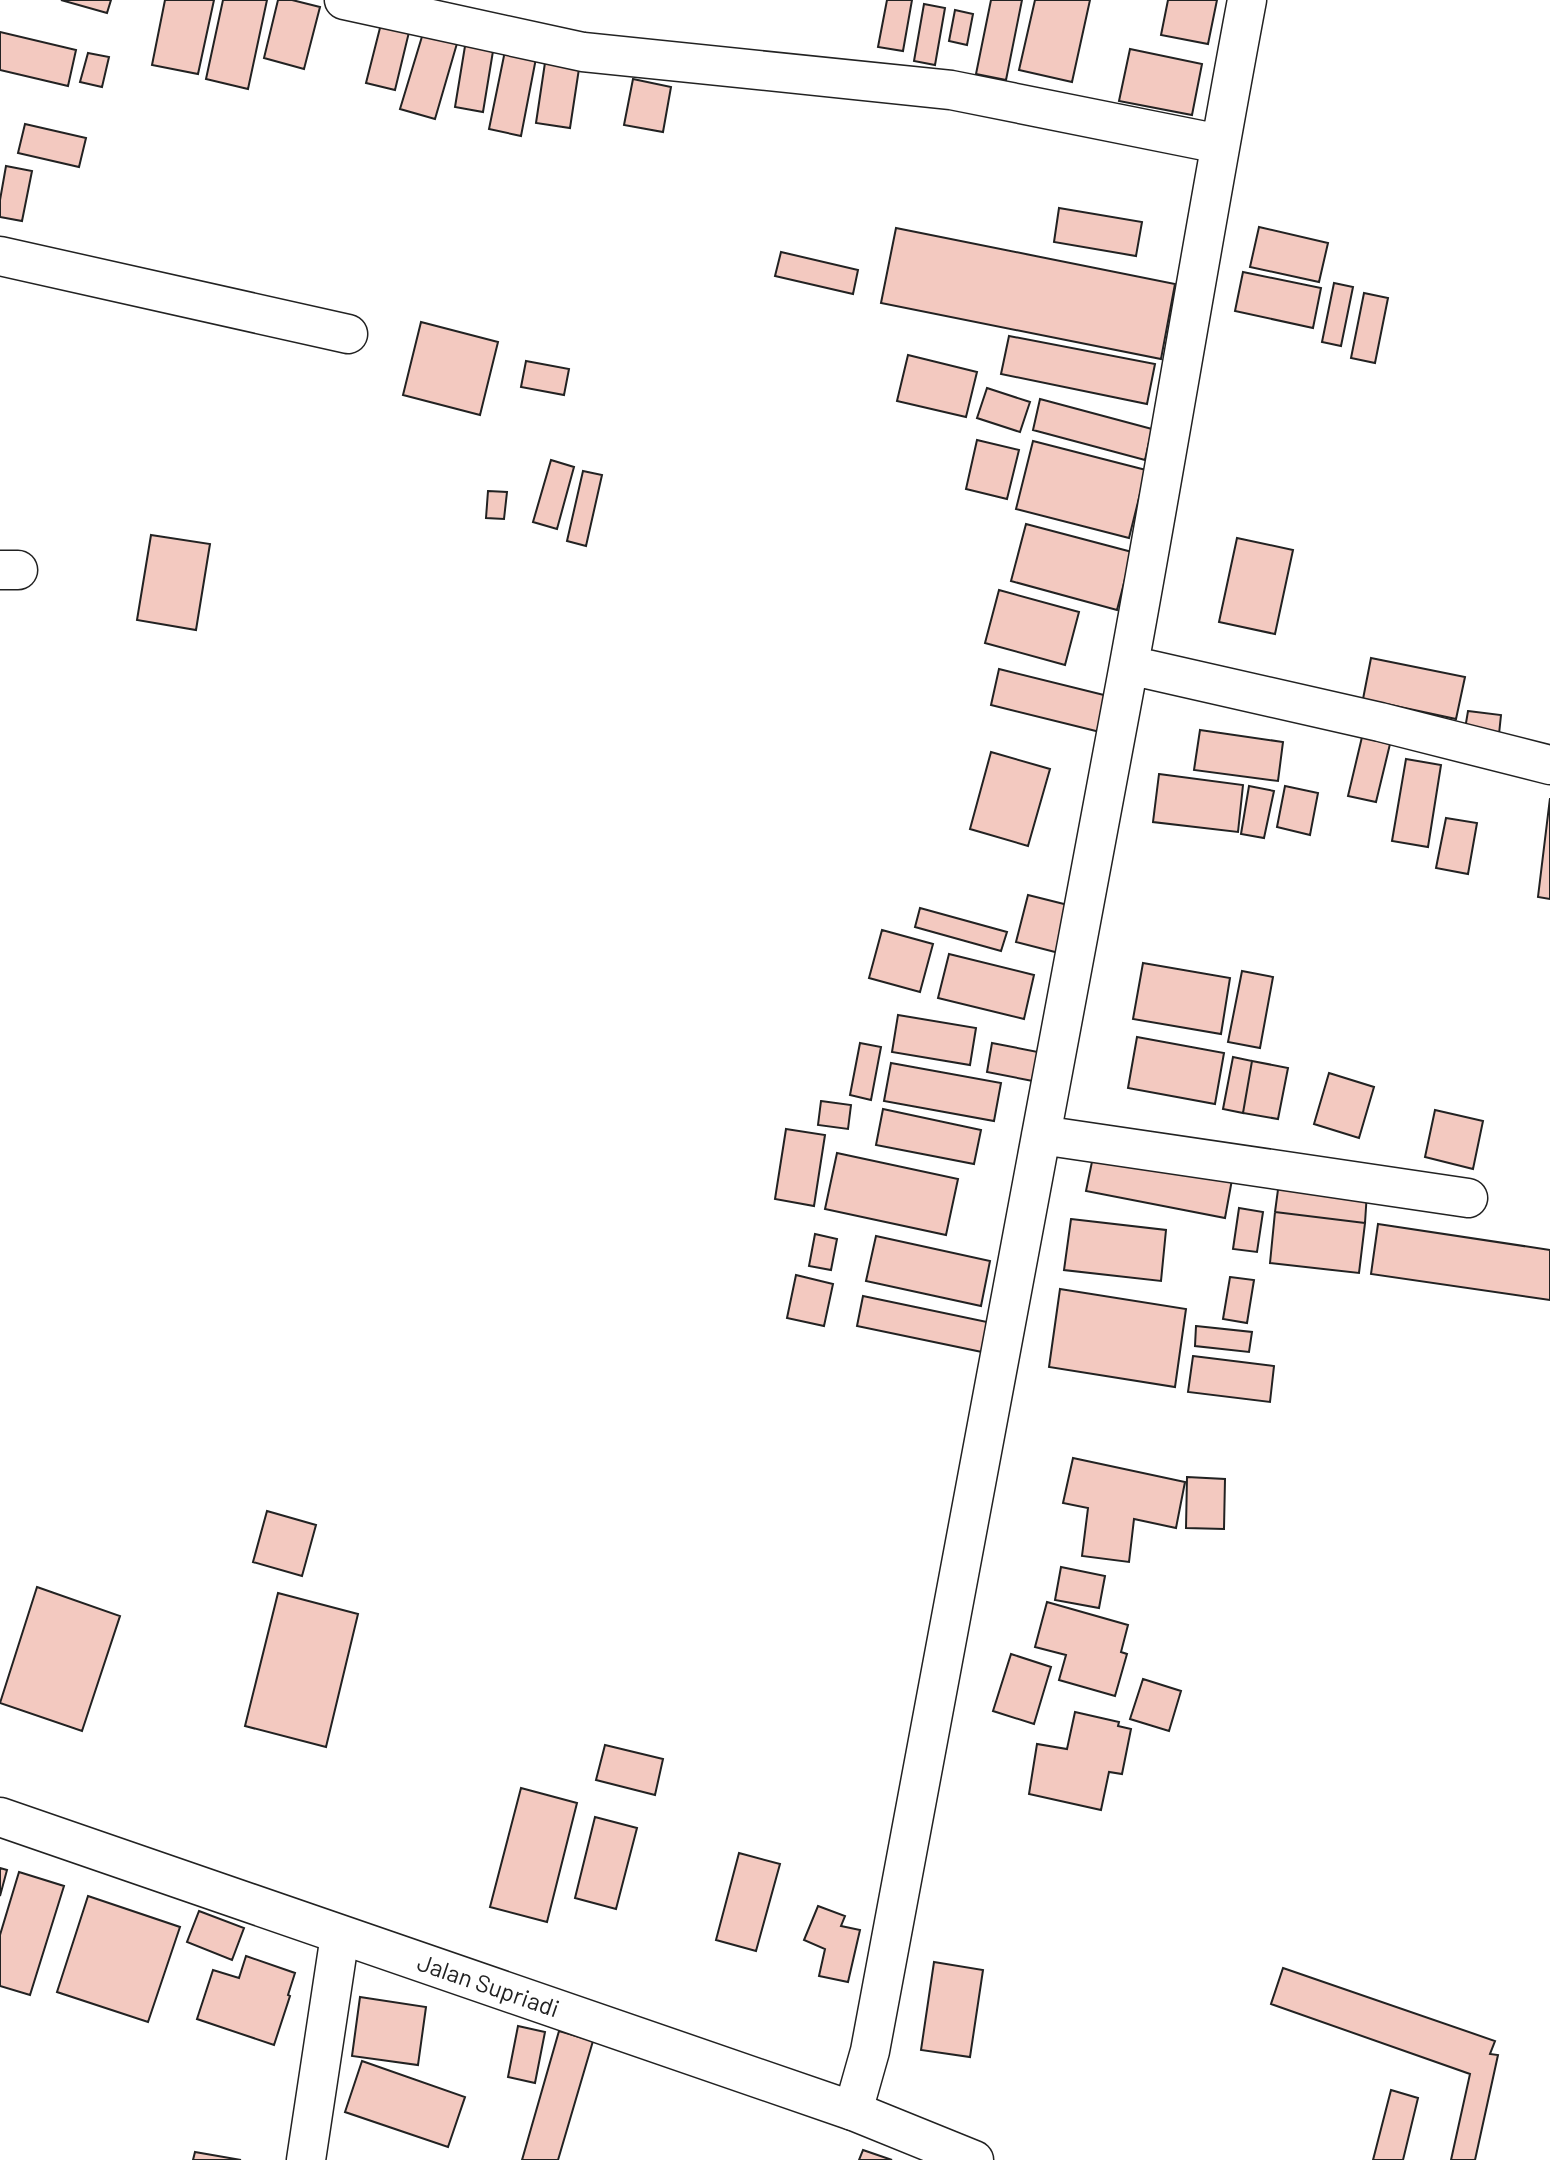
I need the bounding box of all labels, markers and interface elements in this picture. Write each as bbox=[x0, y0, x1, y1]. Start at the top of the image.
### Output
street label: Jalan Supriadi bbox=[414, 1947, 563, 2022]

